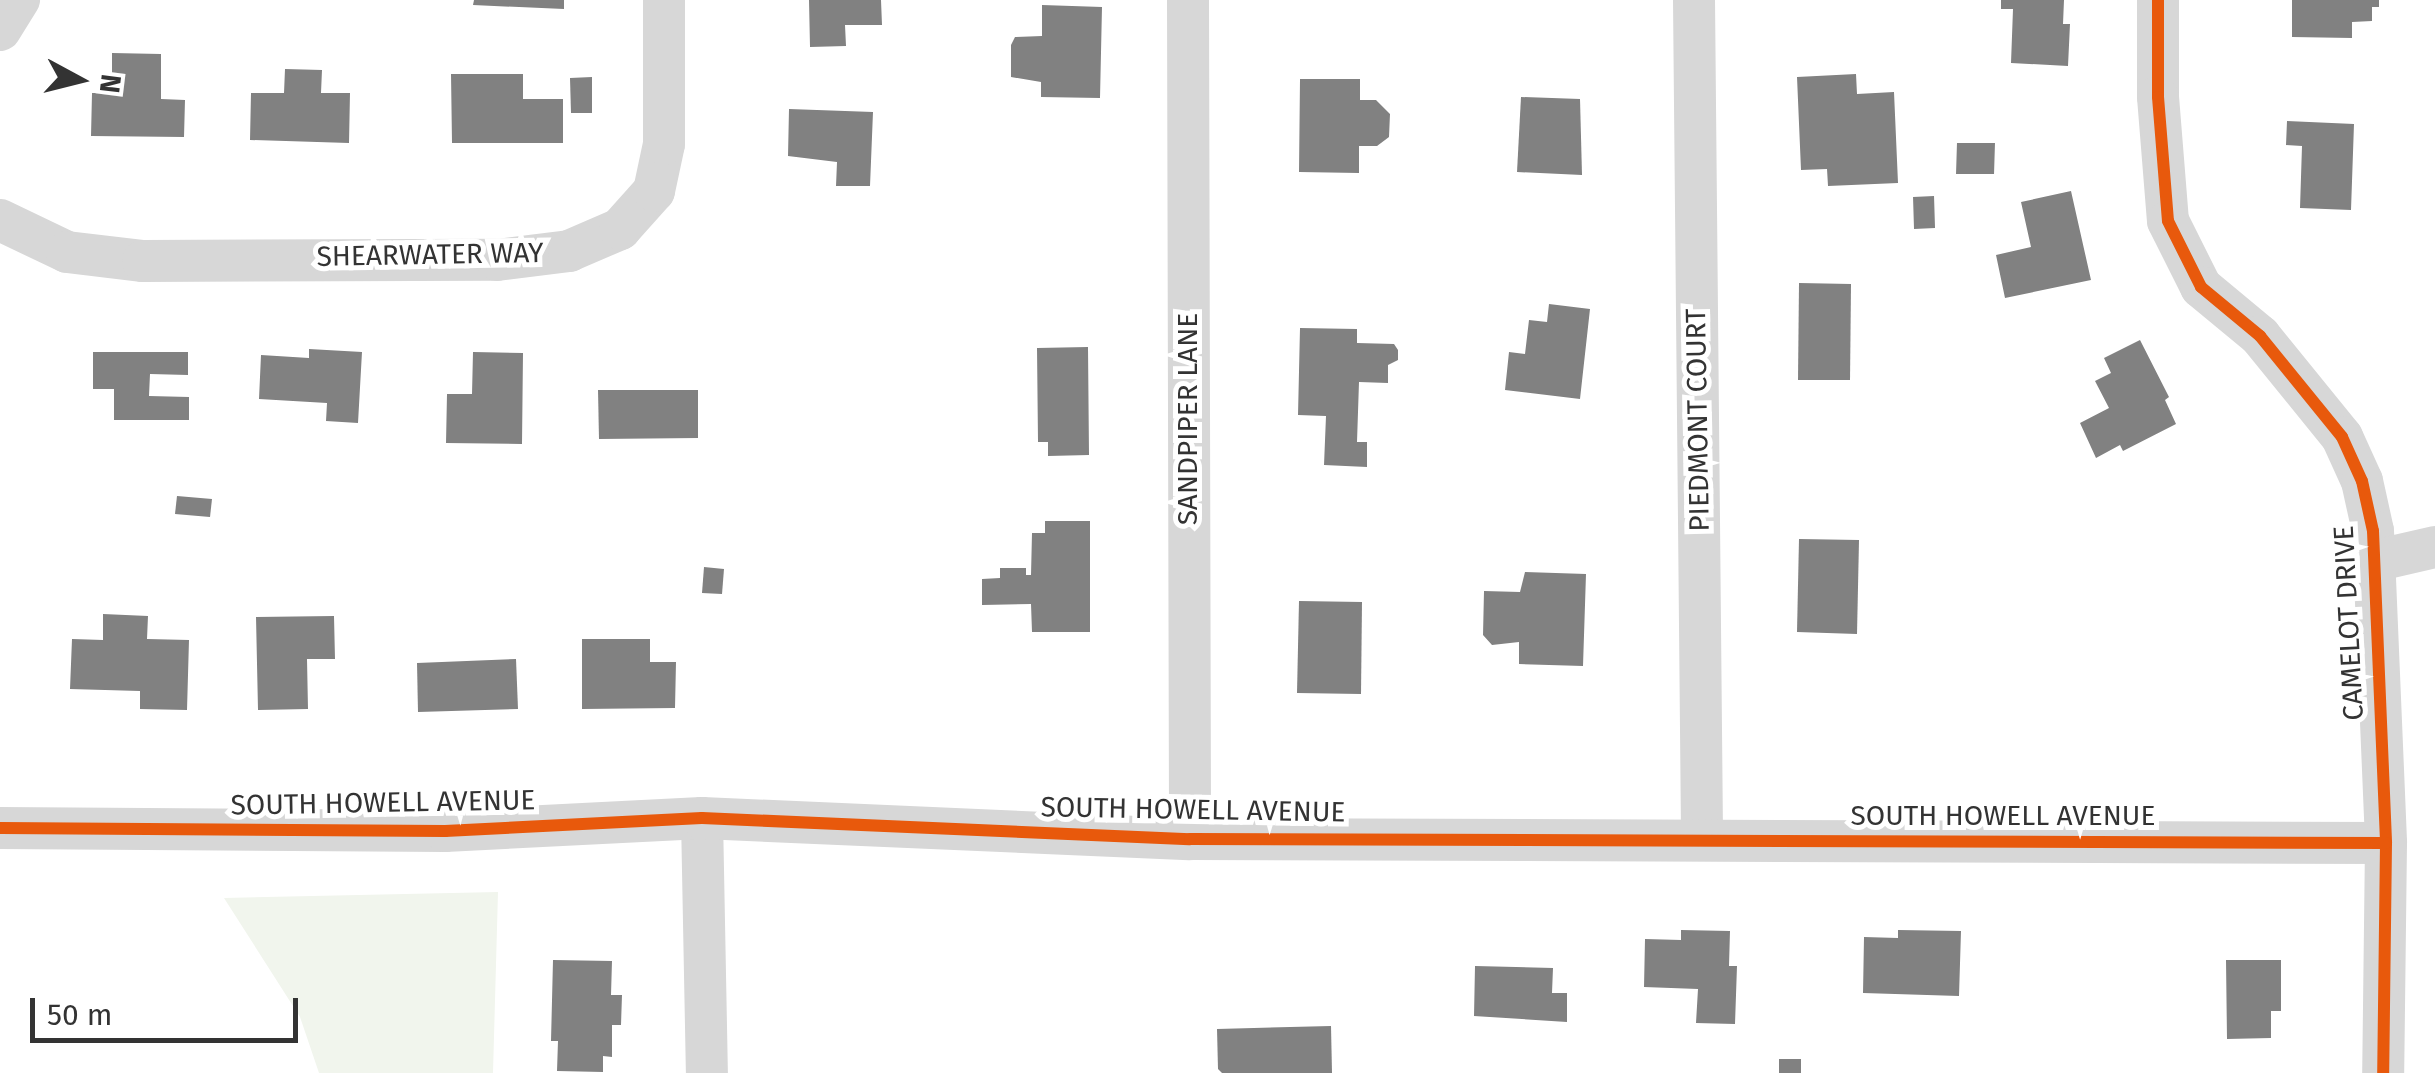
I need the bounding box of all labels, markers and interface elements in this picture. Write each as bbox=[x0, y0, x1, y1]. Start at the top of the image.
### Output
north arrow bbox=[30, 30, 130, 130]
text: N bbox=[93, 72, 128, 95]
street label: SHEARWATER WAY bbox=[316, 236, 544, 274]
street label: PIEDMONT COURT bbox=[1679, 308, 1717, 532]
street label: SANDPIPER LANE bbox=[1171, 313, 1205, 525]
street label: CAMELOT DRIVE bbox=[2327, 525, 2371, 721]
street label: SOUTH HOWELL AVENUE bbox=[230, 784, 536, 822]
street label: SOUTH HOWELL AVENUE bbox=[1040, 791, 1346, 829]
street label: SOUTH HOWELL AVENUE bbox=[1851, 799, 2155, 833]
scale bar bbox=[35, 978, 302, 1040]
text: 50 m bbox=[47, 997, 112, 1033]

